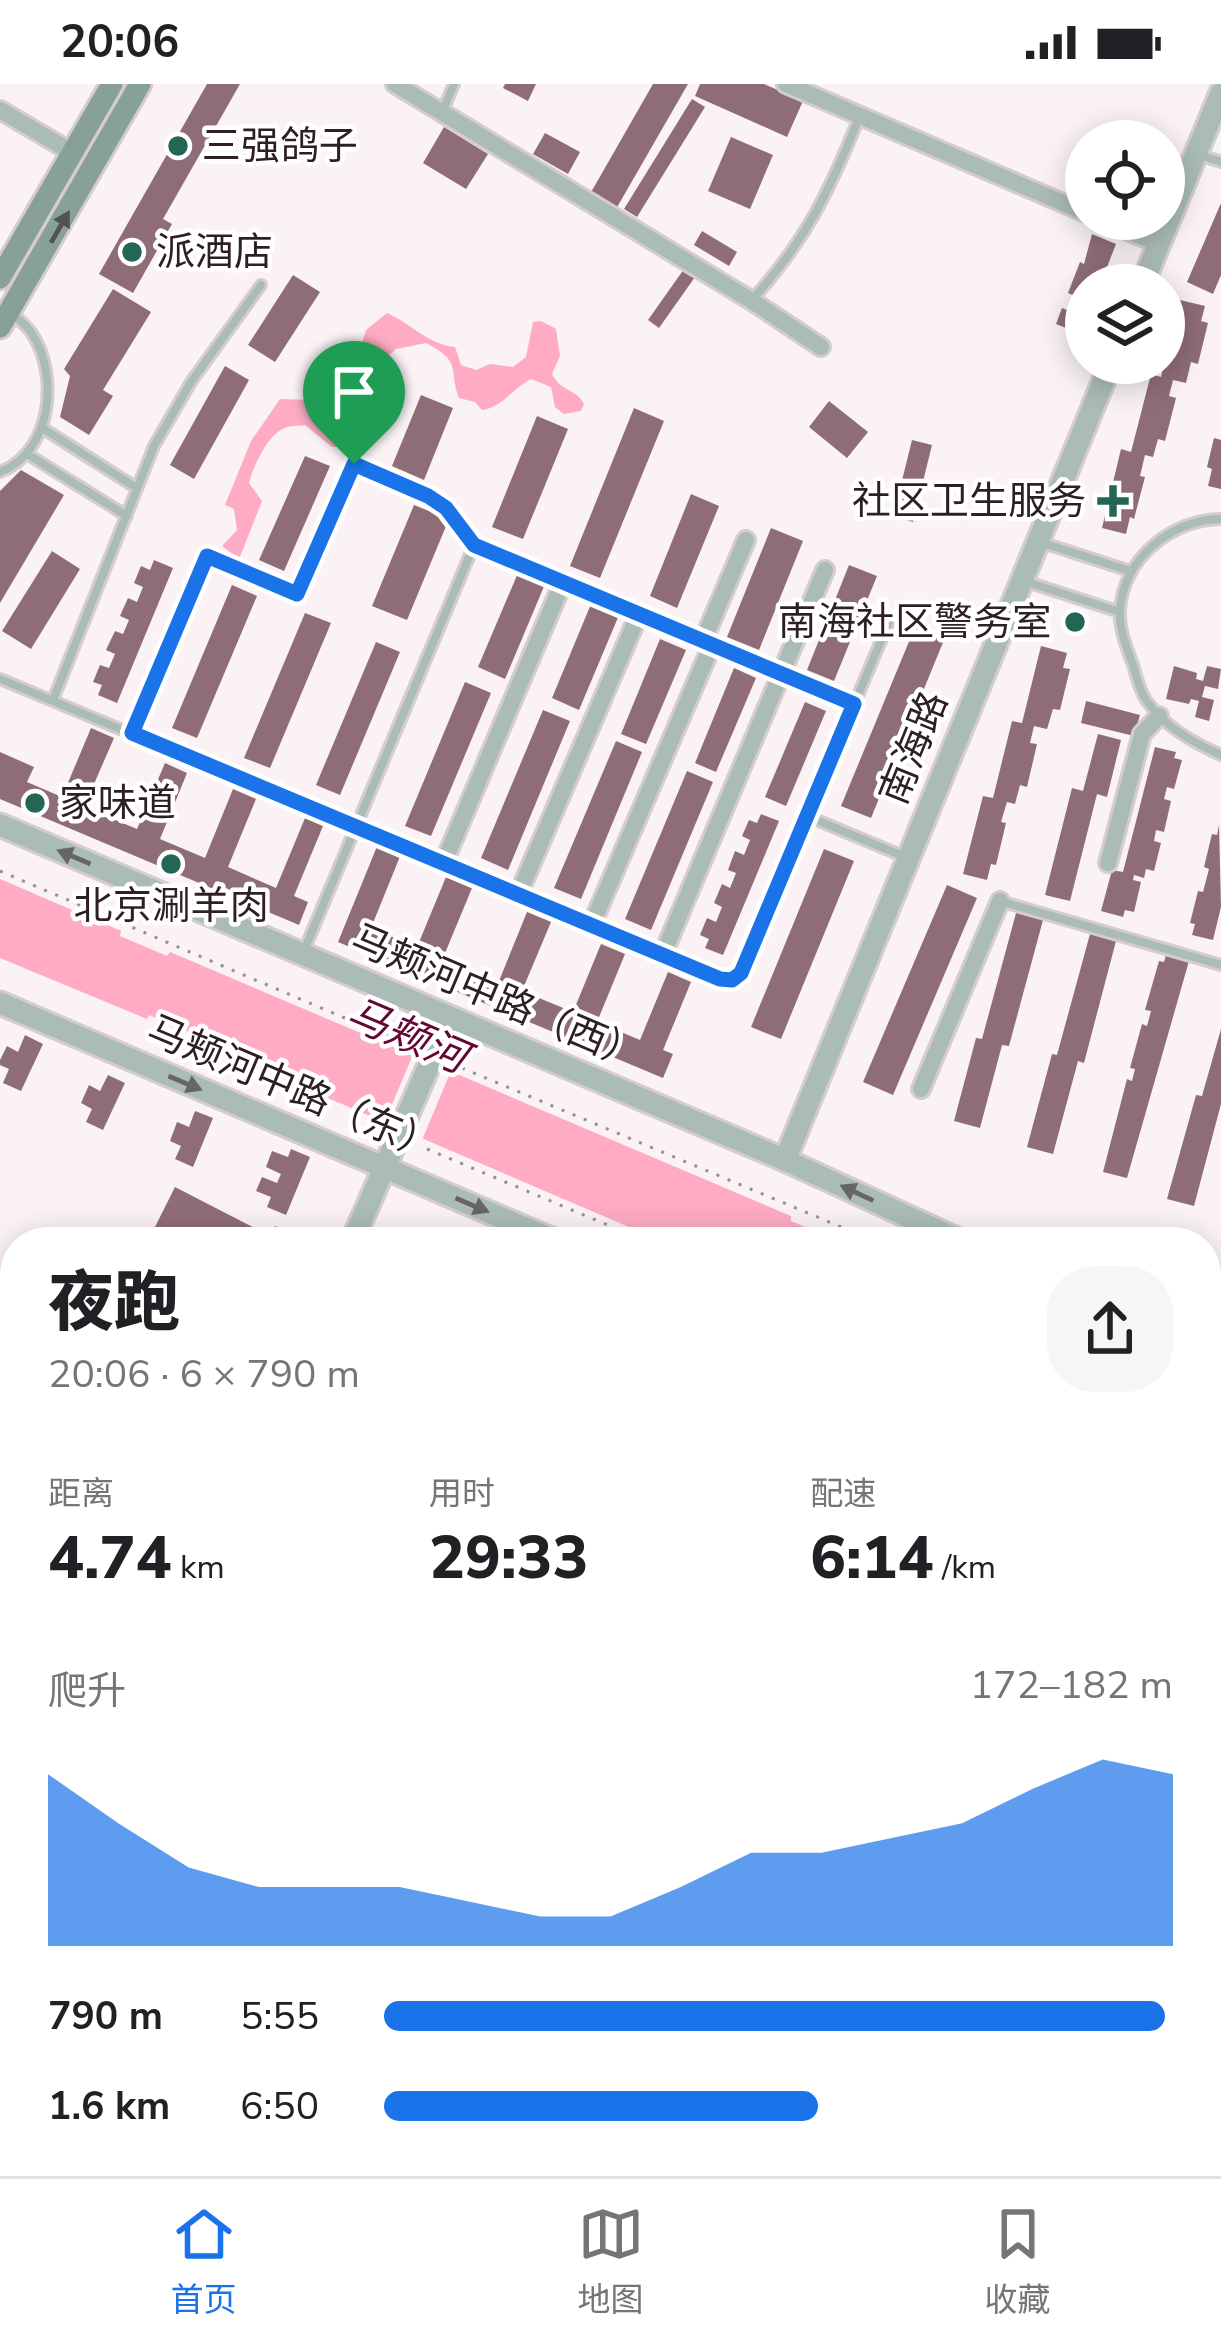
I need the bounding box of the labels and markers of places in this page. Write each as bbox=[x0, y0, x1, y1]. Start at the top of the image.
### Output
place label: 三强鸽子 bbox=[202, 120, 358, 173]
marker: 三强鸽子 bbox=[165, 133, 191, 159]
place label: 派酒店 bbox=[156, 226, 273, 279]
marker: 派酒店 bbox=[119, 239, 145, 265]
pin bbox=[303, 341, 405, 464]
place label: 社区卫生服务 bbox=[852, 475, 1086, 528]
marker: 社区卫生服务 bbox=[1097, 485, 1129, 517]
place label: 南海社区警务室 bbox=[778, 596, 1051, 649]
marker: 南海社区警务室 bbox=[1062, 609, 1088, 635]
place label: 家味道 bbox=[59, 777, 176, 830]
marker: 家味道 bbox=[22, 790, 48, 816]
marker: 北京涮羊肉 bbox=[158, 851, 184, 877]
place label: 北京涮羊肉 bbox=[73, 880, 269, 933]

